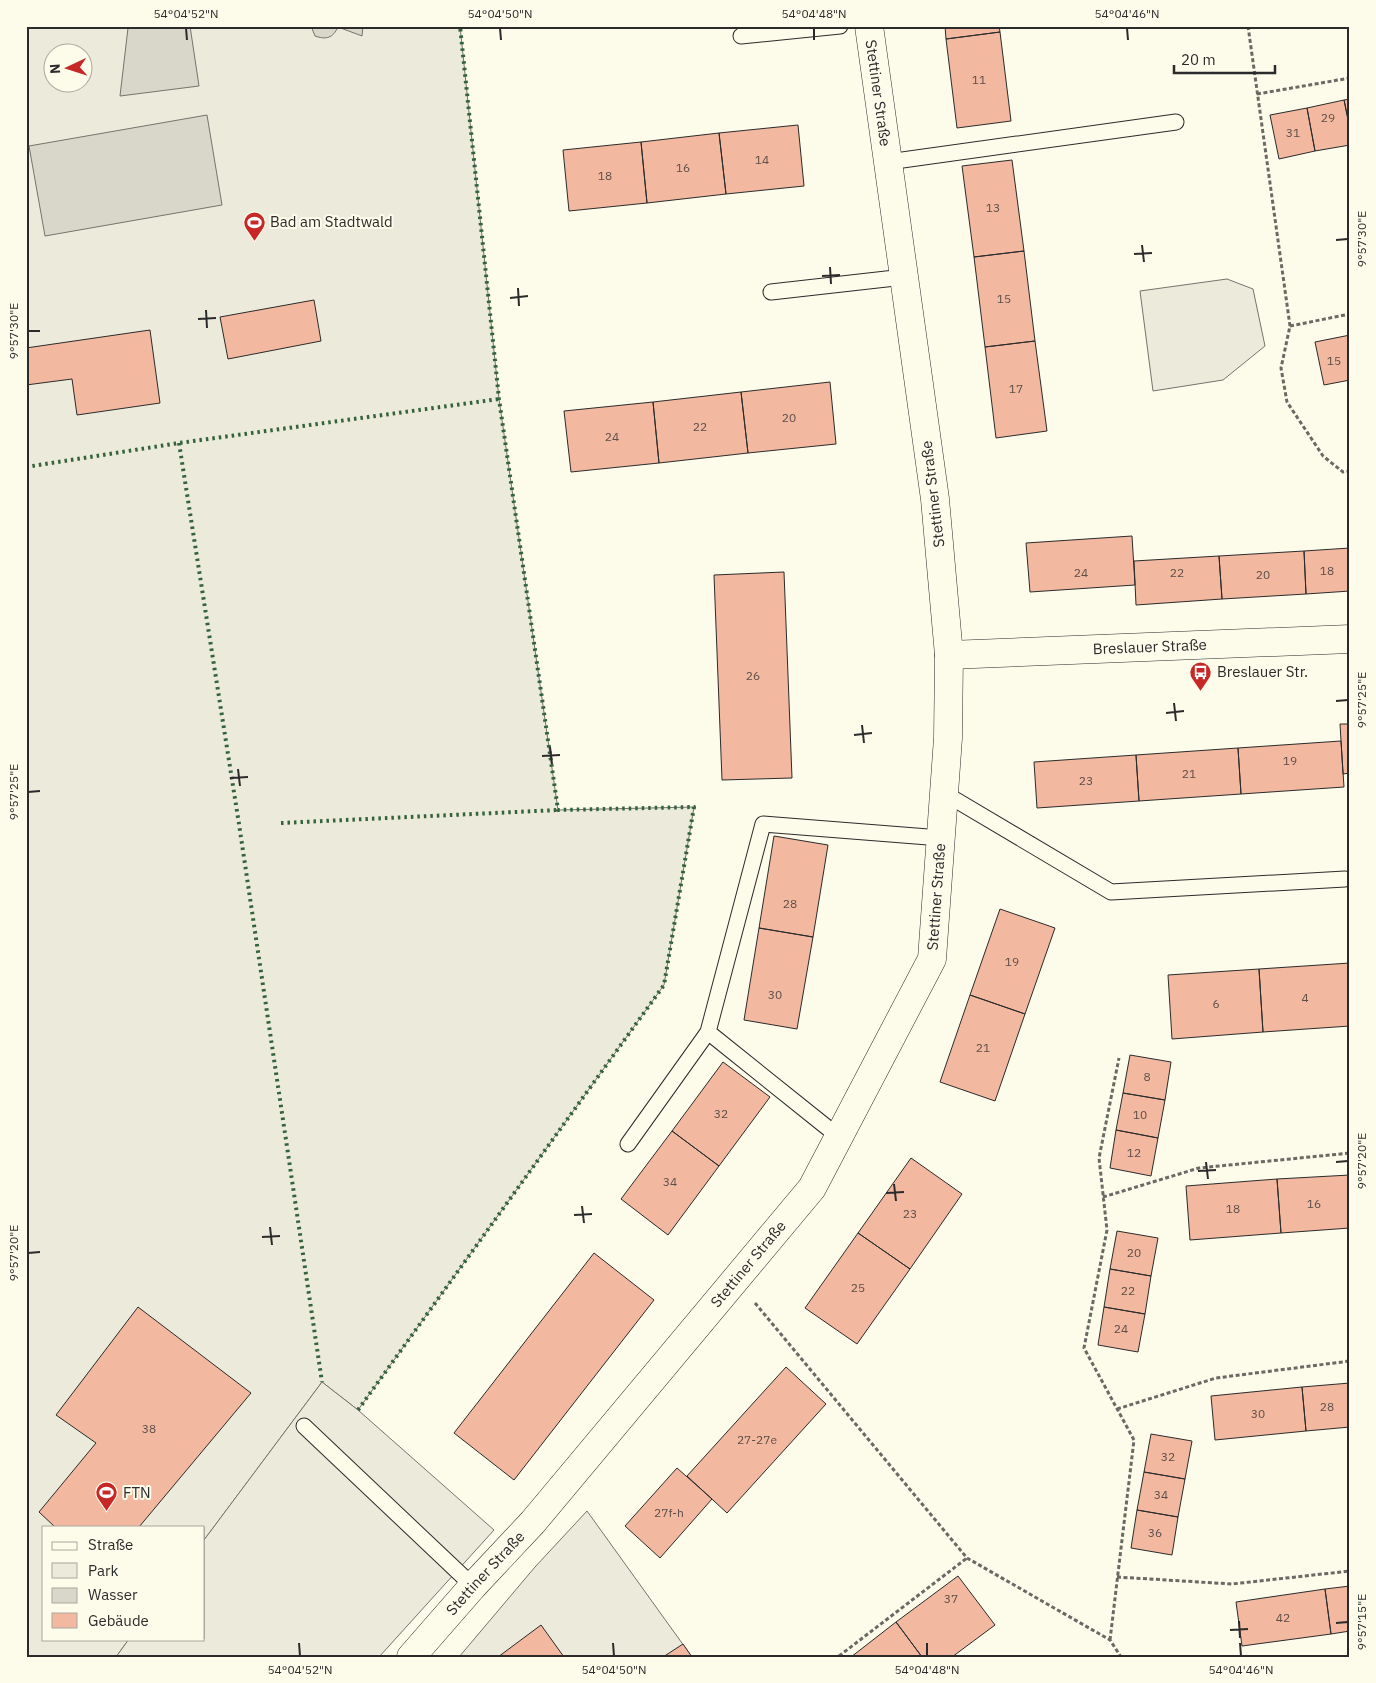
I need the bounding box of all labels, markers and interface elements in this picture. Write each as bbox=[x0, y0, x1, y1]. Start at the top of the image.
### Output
text: 54°04'52"N bbox=[153, 6, 219, 21]
text: 54°04'50"N bbox=[467, 6, 533, 21]
text: 54°04'48"N bbox=[781, 6, 847, 21]
text: 54°04'46"N bbox=[1094, 6, 1160, 21]
street label: Stettiner Straße bbox=[862, 38, 895, 147]
north arrow bbox=[42, 42, 92, 92]
scale bar bbox=[1174, 42, 1275, 74]
text: 20 m bbox=[1181, 50, 1216, 69]
text: N bbox=[46, 63, 64, 75]
house number: 11 bbox=[972, 72, 986, 87]
house number: 29 bbox=[1321, 110, 1335, 125]
house number: 31 bbox=[1286, 125, 1300, 140]
house number: 14 bbox=[755, 152, 769, 167]
house number: 16 bbox=[676, 160, 690, 175]
house number: 18 bbox=[598, 168, 612, 183]
house number: 13 bbox=[986, 200, 1000, 215]
sports icon: Bad am Stadtwald bbox=[242, 210, 266, 241]
text: 9°57'30"E bbox=[1354, 211, 1369, 267]
place label: Bad am Stadtwald bbox=[270, 212, 393, 231]
house number: 15 bbox=[997, 291, 1011, 306]
text: 9°57'30"E bbox=[6, 303, 21, 359]
house number: 15 bbox=[1327, 353, 1341, 368]
house number: 17 bbox=[1009, 381, 1023, 396]
house number: 20 bbox=[782, 410, 796, 425]
house number: 22 bbox=[693, 419, 707, 434]
house number: 24 bbox=[605, 429, 619, 444]
street label: Stettiner Straße bbox=[917, 440, 948, 549]
house number: 18 bbox=[1320, 563, 1334, 578]
house number: 24 bbox=[1074, 565, 1088, 580]
house number: 22 bbox=[1170, 565, 1184, 580]
house number: 20 bbox=[1256, 567, 1270, 582]
street label: Breslauer Straße bbox=[1092, 635, 1207, 658]
bus stop icon: Breslauer Str. bbox=[1189, 660, 1213, 691]
place label: Breslauer Str. bbox=[1217, 662, 1308, 681]
house number: 26 bbox=[746, 668, 760, 683]
text: 9°57'25"E bbox=[1354, 672, 1369, 728]
house number: 19 bbox=[1283, 753, 1297, 768]
text: 9°57'25"E bbox=[6, 764, 21, 820]
house number: 21 bbox=[1182, 766, 1196, 781]
house number: 23 bbox=[1079, 773, 1093, 788]
street label: Stettiner Straße bbox=[923, 843, 949, 951]
house number: 28 bbox=[783, 896, 797, 911]
house number: 19 bbox=[1005, 954, 1019, 969]
house number: 30 bbox=[768, 987, 782, 1002]
house number: 4 bbox=[1301, 990, 1309, 1005]
house number: 6 bbox=[1212, 996, 1220, 1011]
house number: 21 bbox=[976, 1040, 990, 1055]
house number: 8 bbox=[1143, 1069, 1151, 1084]
house number: 32 bbox=[714, 1106, 728, 1121]
house number: 10 bbox=[1133, 1107, 1147, 1122]
text: 9°57'20"E bbox=[1354, 1133, 1369, 1189]
house number: 12 bbox=[1127, 1145, 1141, 1160]
house number: 34 bbox=[663, 1174, 677, 1189]
house number: 16 bbox=[1307, 1196, 1321, 1211]
house number: 18 bbox=[1226, 1201, 1240, 1216]
house number: 23 bbox=[903, 1206, 917, 1221]
street label: Stettiner Straße bbox=[706, 1216, 790, 1311]
text: 9°57'20"E bbox=[6, 1225, 21, 1281]
house number: 20 bbox=[1127, 1245, 1141, 1260]
house number: 25 bbox=[851, 1280, 865, 1295]
house number: 22 bbox=[1121, 1283, 1135, 1298]
house number: 24 bbox=[1114, 1321, 1128, 1336]
house number: 28 bbox=[1320, 1399, 1334, 1414]
house number: 30 bbox=[1251, 1406, 1265, 1421]
house number: 38 bbox=[142, 1421, 156, 1436]
house number: 27-27e bbox=[737, 1432, 777, 1447]
house number: 32 bbox=[1161, 1449, 1175, 1464]
sports icon: FTN bbox=[95, 1481, 119, 1512]
place label: FTN bbox=[123, 1483, 151, 1502]
house number: 34 bbox=[1154, 1487, 1168, 1502]
house number: 27f-h bbox=[654, 1505, 684, 1520]
house number: 36 bbox=[1148, 1525, 1162, 1540]
legend bbox=[42, 1526, 205, 1640]
street label: Stettiner Straße bbox=[442, 1527, 528, 1619]
text: Straße bbox=[88, 1535, 133, 1554]
text: Park bbox=[88, 1561, 118, 1580]
text: Wasser bbox=[88, 1585, 138, 1604]
house number: 37 bbox=[944, 1591, 958, 1606]
text: 9°57'15"E bbox=[1354, 1594, 1369, 1650]
house number: 42 bbox=[1276, 1610, 1290, 1625]
text: Gebäude bbox=[88, 1611, 149, 1630]
text: 54°04'52"N bbox=[267, 1662, 333, 1677]
text: 54°04'50"N bbox=[581, 1662, 647, 1677]
text: 54°04'48"N bbox=[894, 1662, 960, 1677]
text: 54°04'46"N bbox=[1208, 1662, 1274, 1677]

